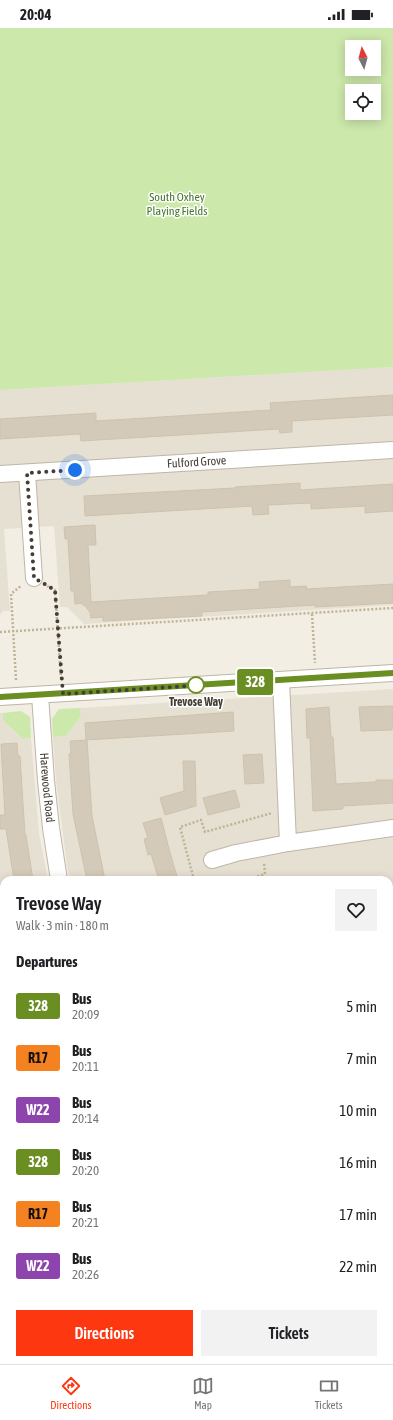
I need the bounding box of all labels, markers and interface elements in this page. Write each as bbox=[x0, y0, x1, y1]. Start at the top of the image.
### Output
text: 20:04 bbox=[20, 6, 51, 23]
north arrow bbox=[345, 40, 381, 76]
map controls bbox=[345, 40, 381, 120]
button: locate bbox=[345, 84, 381, 120]
park label: South Oxhey Playing Fields bbox=[147, 190, 208, 218]
street label: Fulford Grove bbox=[167, 453, 227, 471]
your location bbox=[65, 460, 85, 480]
line badge: 328 bbox=[232, 669, 278, 695]
text: 328 bbox=[245, 674, 265, 690]
marker: Trevose Way bbox=[187, 676, 205, 694]
place label: Trevose Way bbox=[169, 695, 223, 709]
street label: Harewood Road bbox=[37, 752, 57, 823]
button: heart bbox=[335, 889, 377, 931]
text: Trevose Way bbox=[16, 892, 102, 914]
text: Walk · 3 min · 180 m bbox=[16, 918, 109, 933]
text: Departures bbox=[16, 953, 78, 970]
text: Bus bbox=[72, 990, 92, 1007]
text: 328 bbox=[28, 998, 48, 1014]
text: 5 min bbox=[346, 998, 377, 1015]
text: 20:09 bbox=[72, 1007, 99, 1022]
text: Bus bbox=[72, 1042, 92, 1059]
text: R17 bbox=[28, 1050, 48, 1066]
text: 7 min bbox=[346, 1050, 377, 1067]
text: 20:11 bbox=[72, 1059, 99, 1074]
text: Bus bbox=[72, 1094, 92, 1111]
text: W22 bbox=[26, 1102, 50, 1118]
text: 10 min bbox=[339, 1102, 377, 1119]
text: 20:14 bbox=[72, 1111, 99, 1126]
text: Bus bbox=[72, 1146, 92, 1163]
text: 328 bbox=[28, 1154, 48, 1170]
text: 16 min bbox=[339, 1154, 377, 1171]
text: 20:20 bbox=[72, 1163, 99, 1178]
text: Bus bbox=[72, 1198, 92, 1215]
text: R17 bbox=[28, 1206, 48, 1222]
text: 17 min bbox=[339, 1206, 377, 1223]
text: 20:21 bbox=[72, 1215, 99, 1230]
text: Bus bbox=[72, 1250, 92, 1267]
text: W22 bbox=[26, 1258, 50, 1274]
text: 22 min bbox=[339, 1258, 377, 1275]
text: 20:26 bbox=[72, 1267, 99, 1282]
button: Directions bbox=[16, 1310, 193, 1356]
button: Tickets bbox=[201, 1310, 377, 1356]
tab: Directions bbox=[50, 1375, 91, 1411]
tab: Map bbox=[192, 1375, 214, 1411]
tab: Tickets bbox=[315, 1375, 343, 1411]

